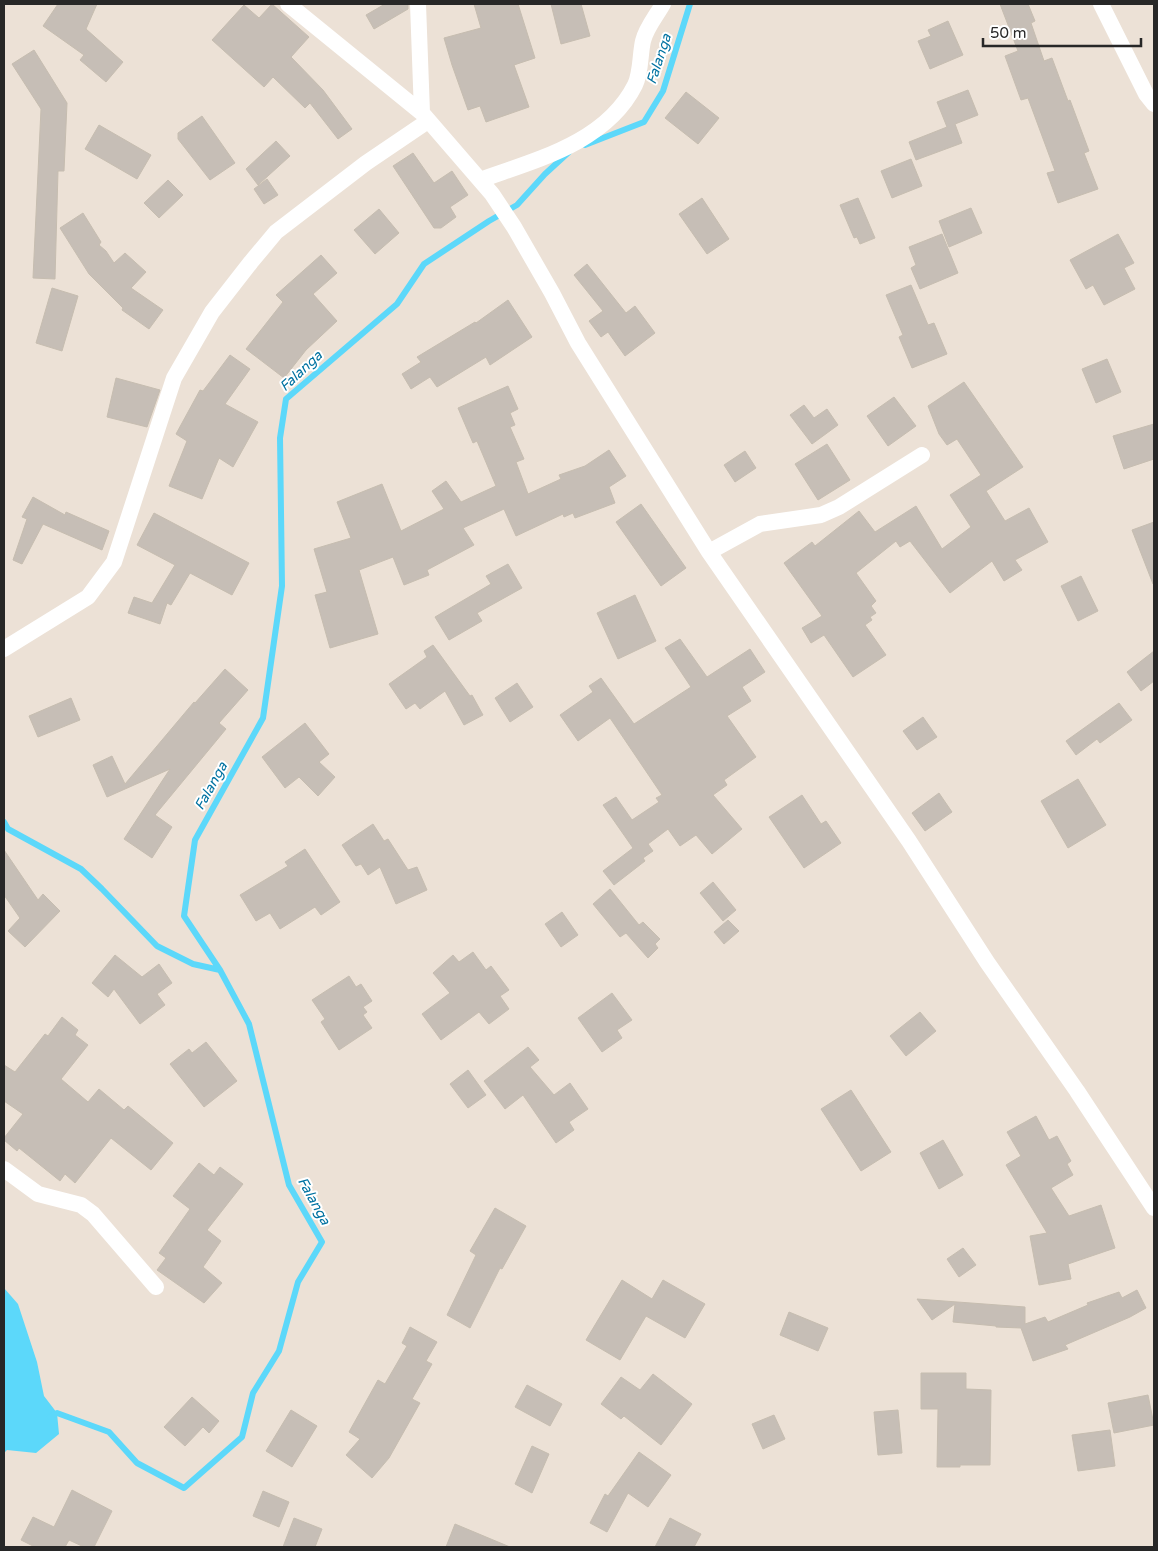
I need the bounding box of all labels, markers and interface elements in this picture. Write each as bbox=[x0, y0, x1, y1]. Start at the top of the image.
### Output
scale bar bbox=[983, 15, 1140, 47]
text: 50 m bbox=[990, 24, 1027, 42]
water label: Falanga bbox=[643, 31, 675, 86]
water label: Falanga bbox=[276, 346, 327, 395]
water label: Falanga bbox=[191, 758, 232, 813]
water label: Falanga bbox=[294, 1174, 335, 1229]

